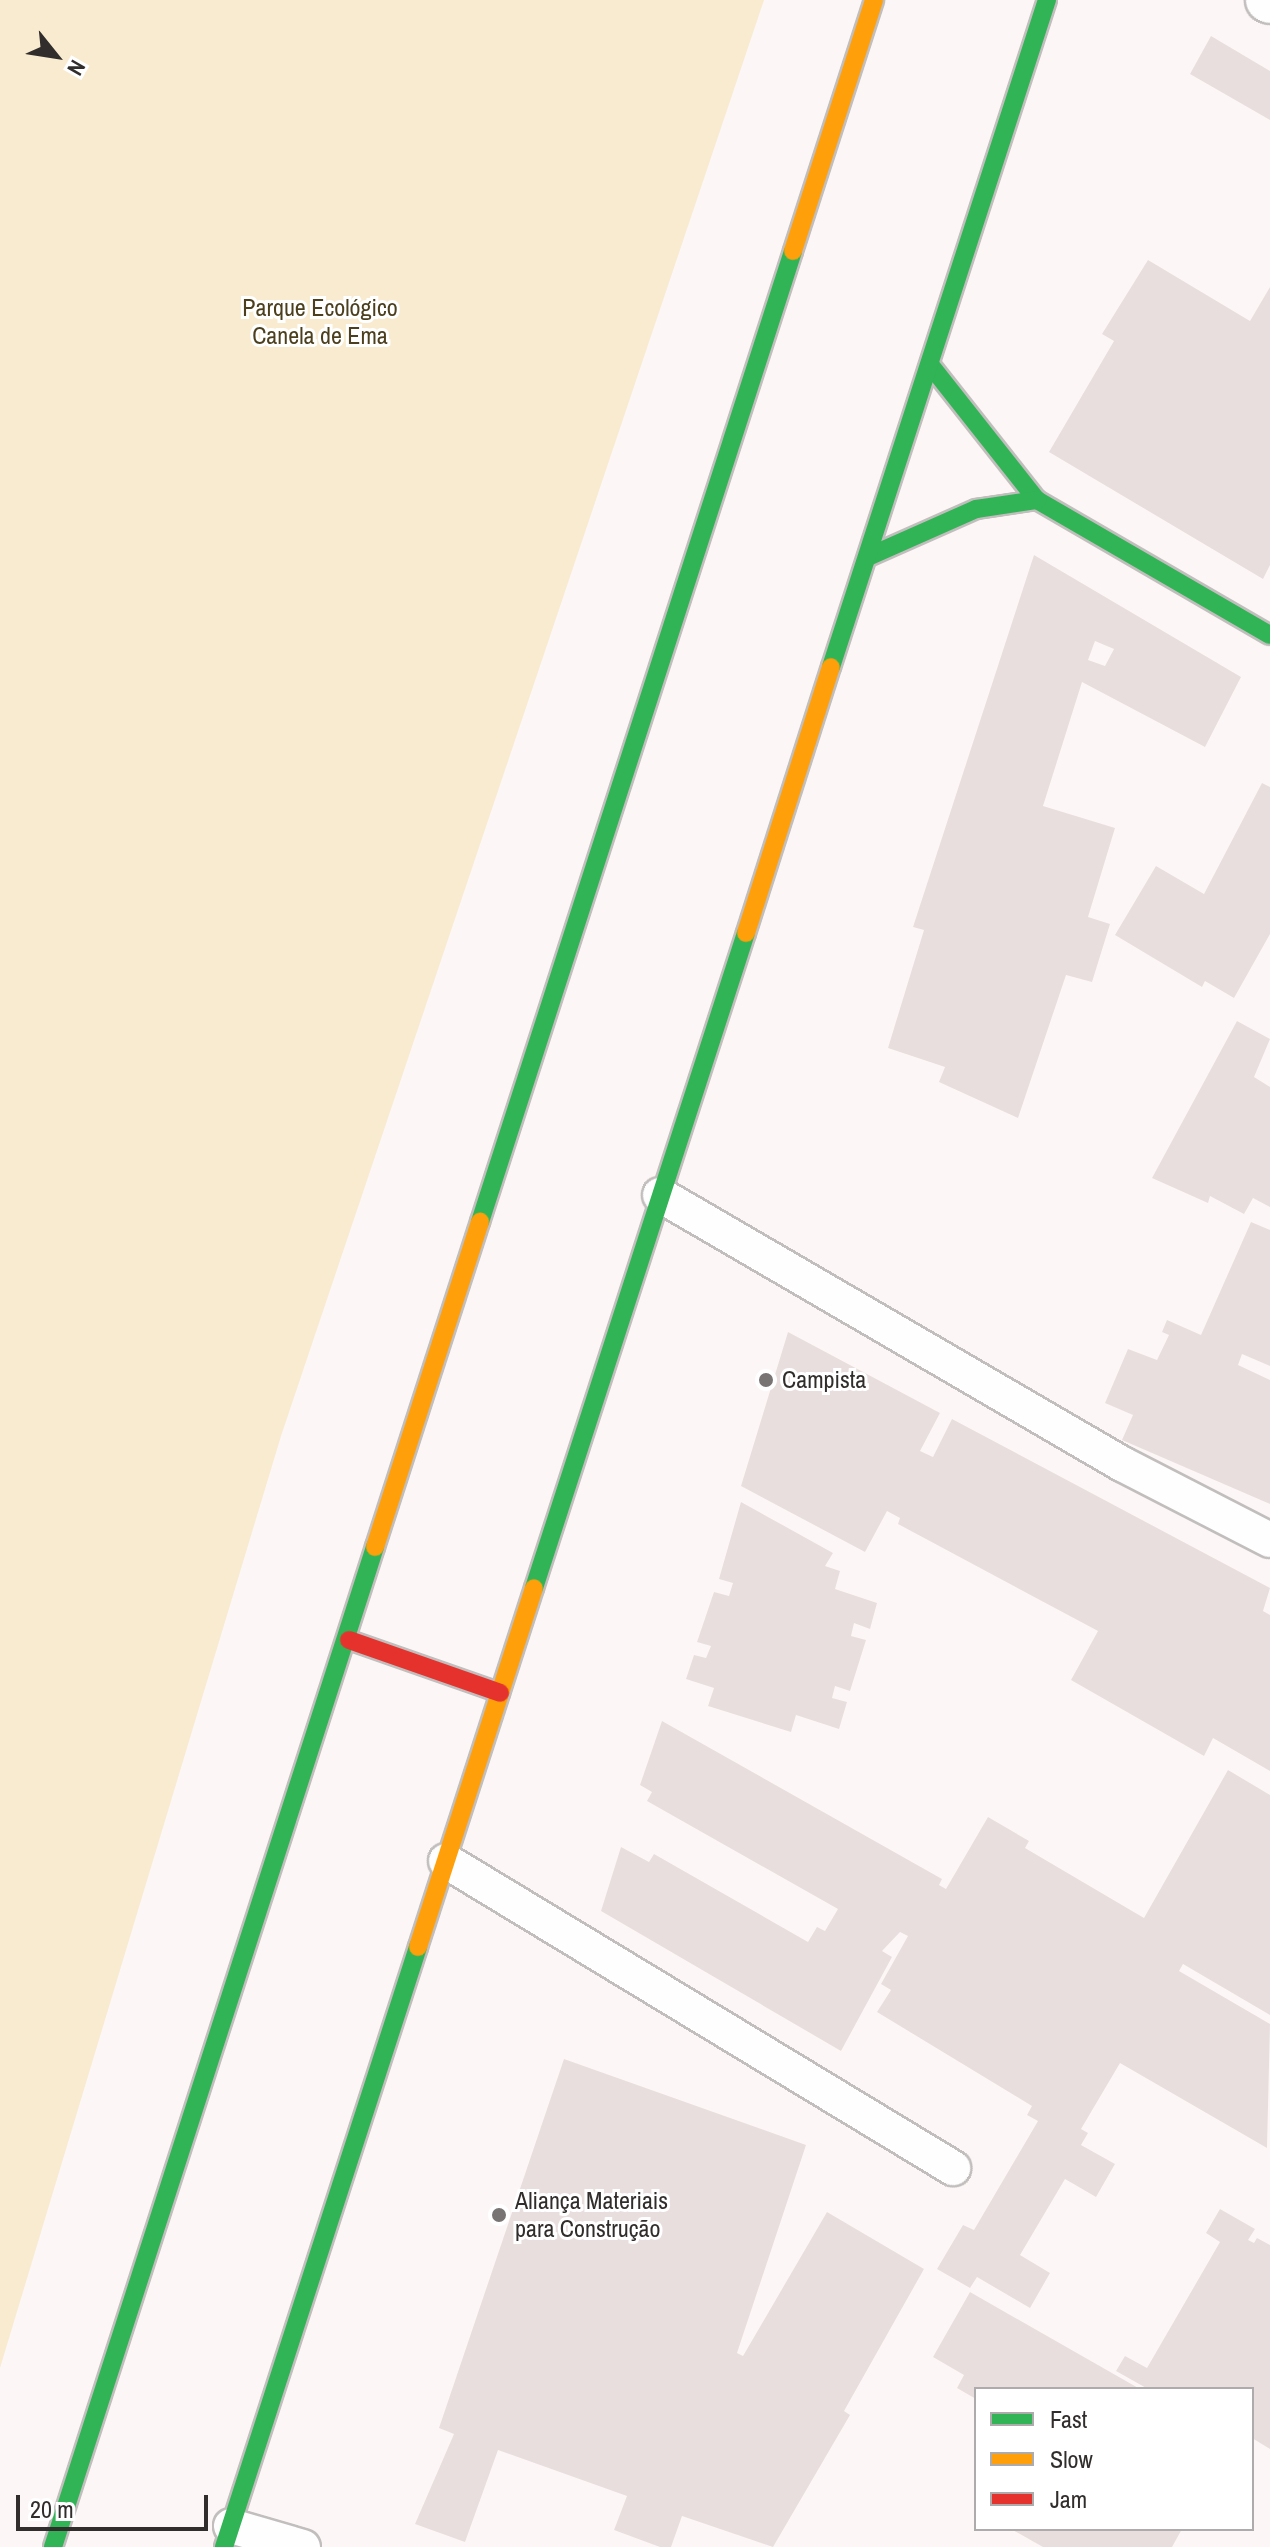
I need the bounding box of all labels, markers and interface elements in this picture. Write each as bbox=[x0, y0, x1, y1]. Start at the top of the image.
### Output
north arrow bbox=[16, 16, 96, 96]
text: N bbox=[61, 55, 93, 81]
park label: Parque Ecológico Canela de Ema bbox=[242, 294, 398, 350]
place label: Campista bbox=[782, 1366, 866, 1394]
marker: Campista bbox=[757, 1371, 775, 1389]
place label: Aliança Materiais para Construção bbox=[515, 2187, 668, 2243]
marker: Aliança Materiais para Construção bbox=[490, 2206, 508, 2224]
legend bbox=[974, 2387, 1254, 2531]
text: Fast bbox=[1050, 2403, 1087, 2435]
text: Slow bbox=[1050, 2443, 1093, 2475]
scale bar bbox=[20, 2479, 212, 2529]
text: Jam bbox=[1050, 2483, 1087, 2515]
text: 20 m bbox=[30, 2493, 74, 2525]

